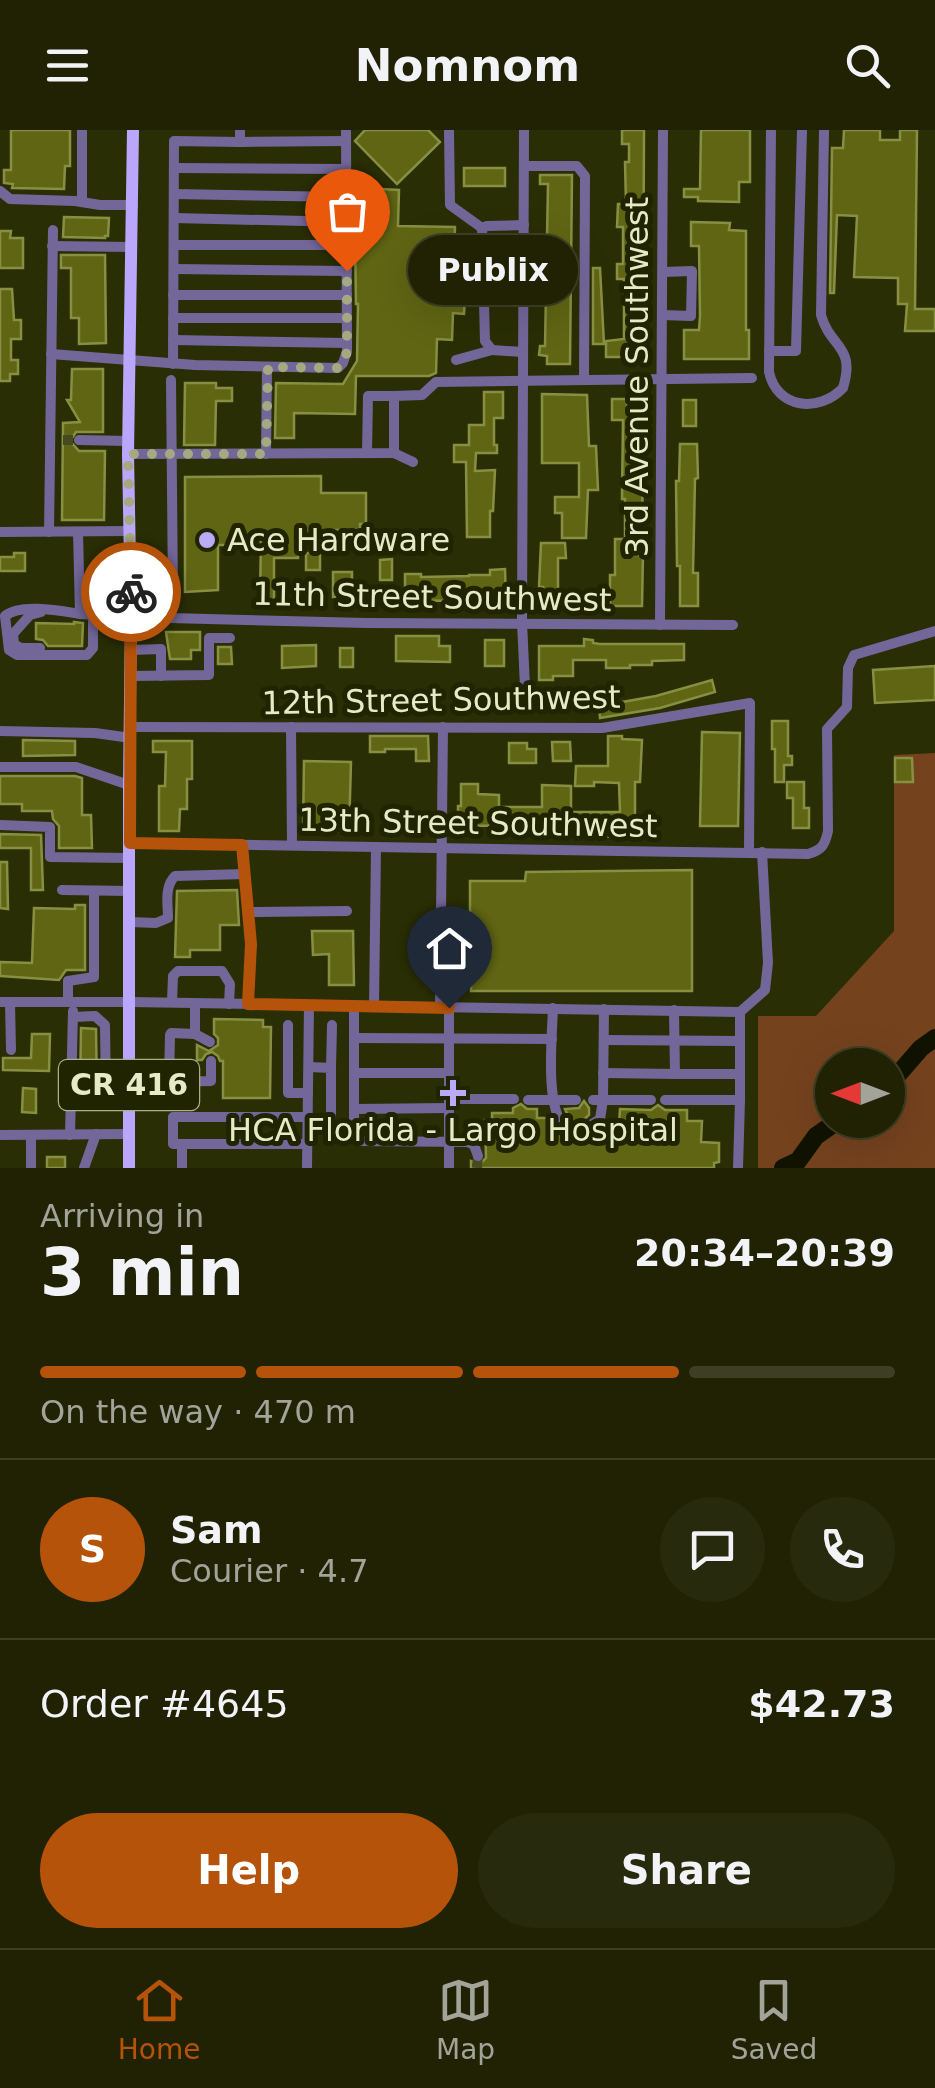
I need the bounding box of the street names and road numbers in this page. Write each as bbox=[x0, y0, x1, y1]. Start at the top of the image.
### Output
street label: 3rd Avenue Southwest bbox=[618, 197, 656, 557]
street label: 11th Street Southwest bbox=[252, 575, 612, 619]
street label: 12th Street Southwest bbox=[261, 678, 621, 722]
street label: 13th Street Southwest bbox=[298, 801, 658, 845]
road number: CR 416 bbox=[59, 1060, 199, 1110]

